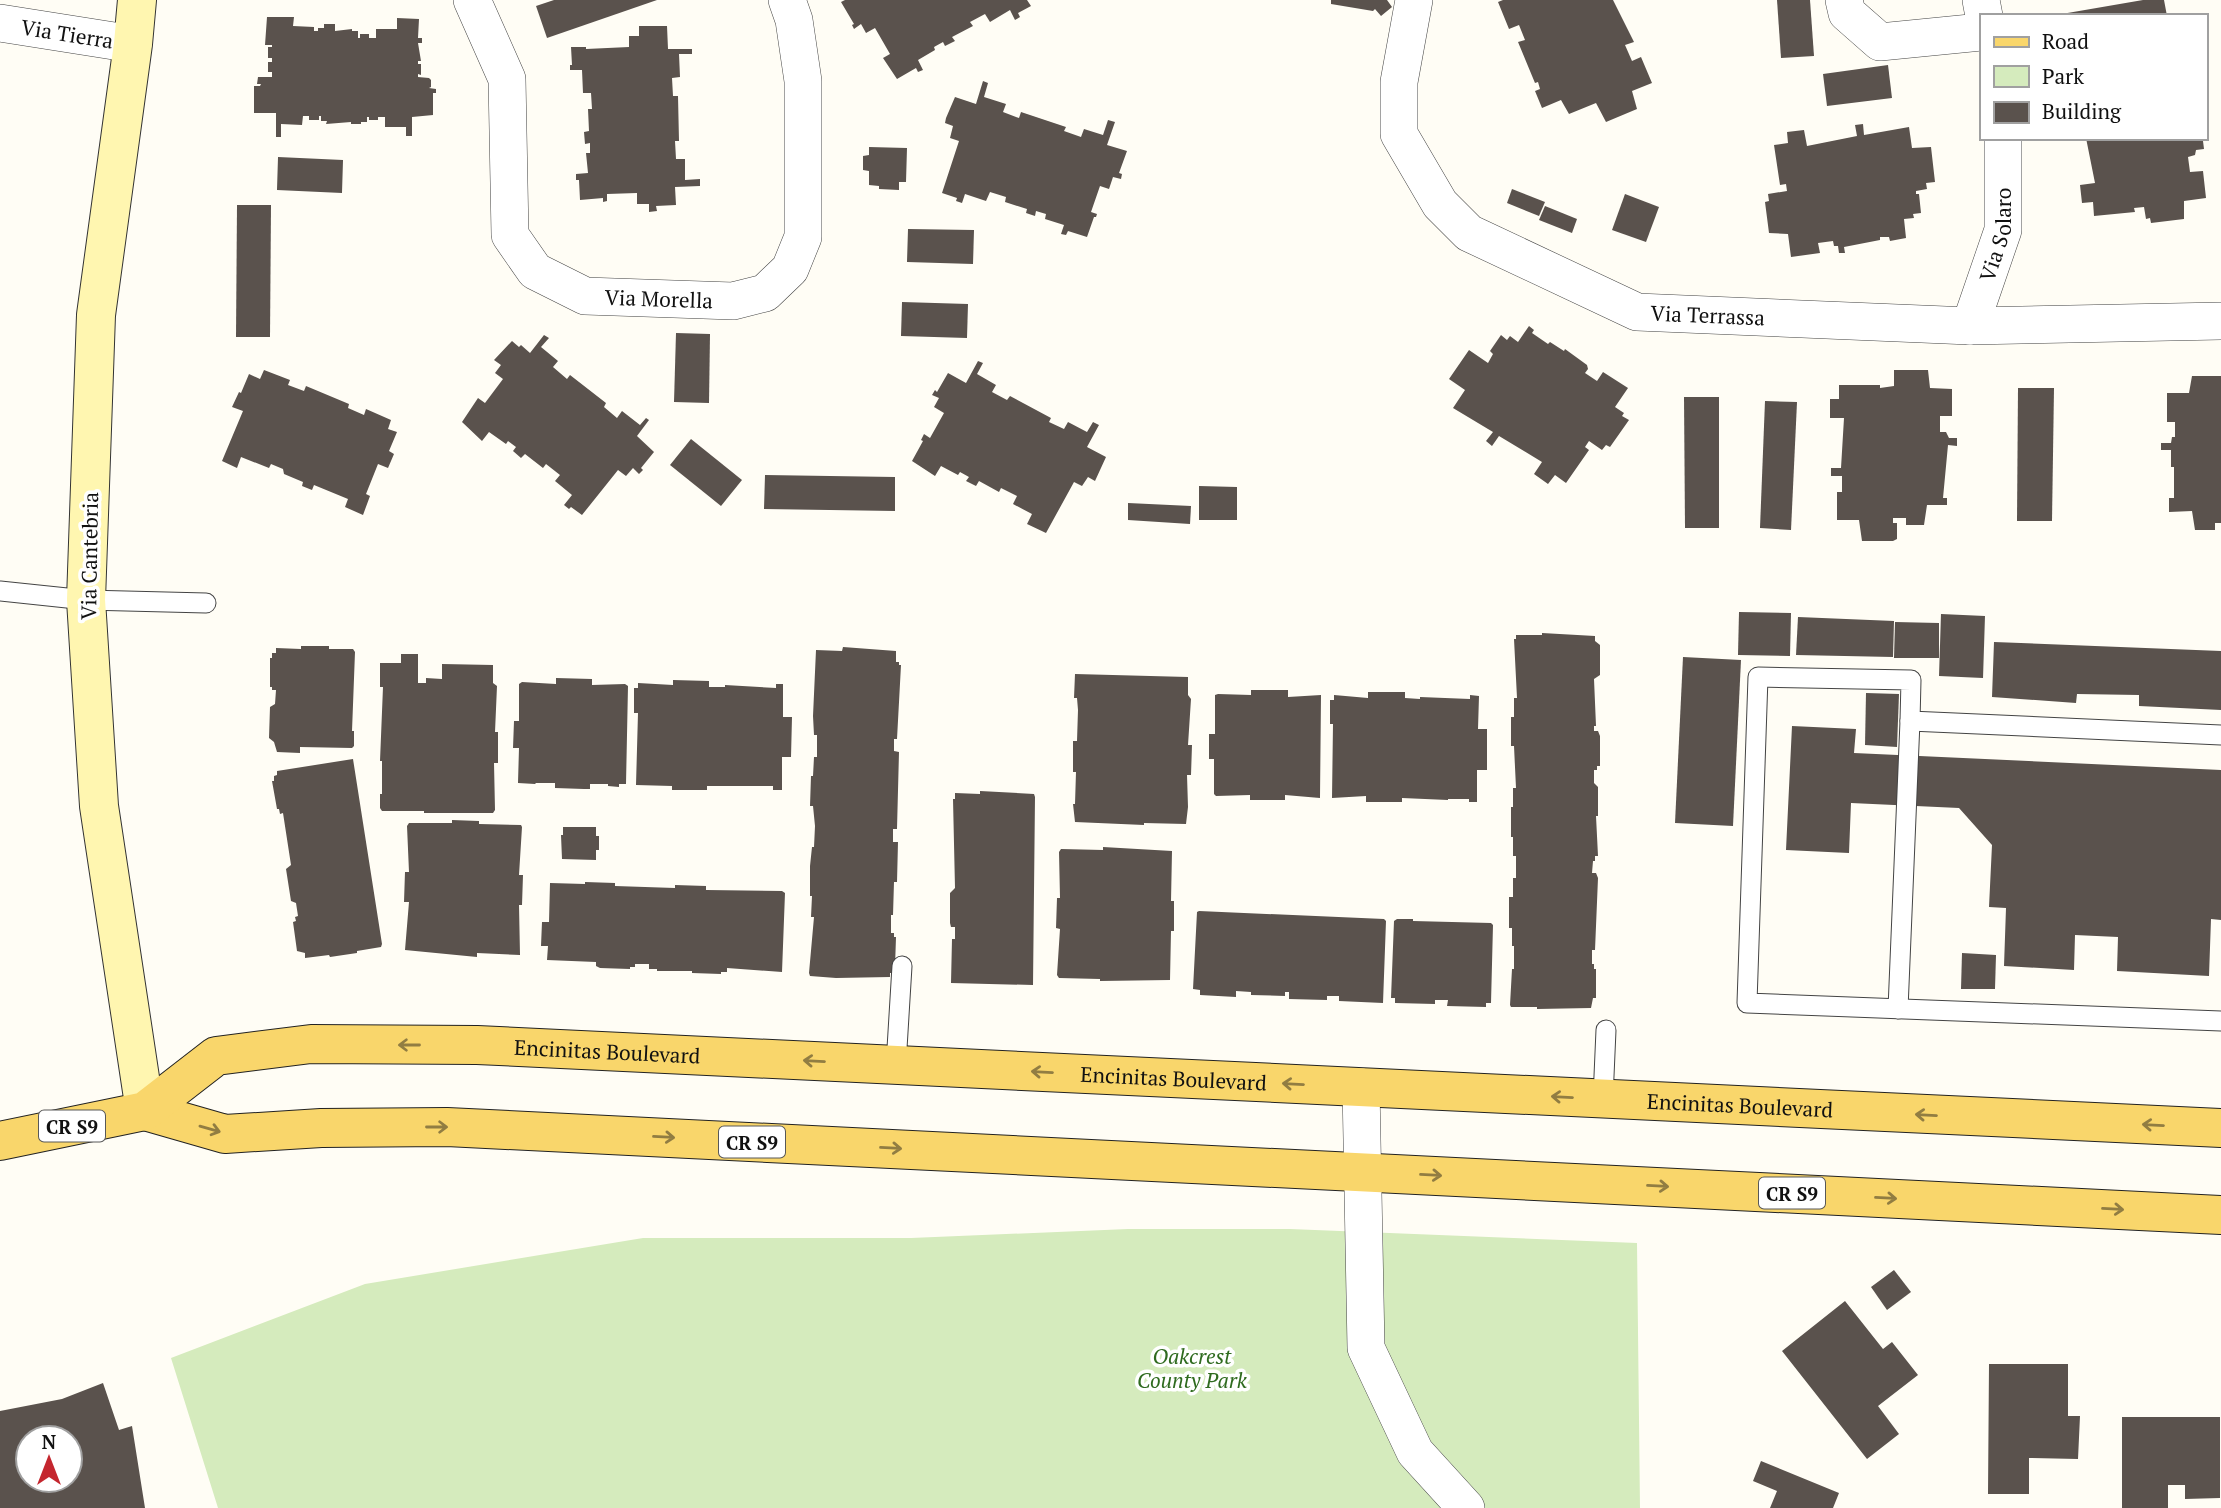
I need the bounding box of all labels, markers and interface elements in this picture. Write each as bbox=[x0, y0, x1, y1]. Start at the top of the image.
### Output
street label: Via Tierra bbox=[19, 13, 116, 55]
legend bbox=[1980, 14, 2207, 140]
text: Road bbox=[2042, 27, 2089, 55]
text: Park bbox=[2042, 62, 2084, 90]
text: Building bbox=[2042, 97, 2122, 125]
street label: Via Solaro bbox=[1972, 188, 2017, 285]
street label: Via Morella bbox=[604, 283, 714, 314]
street label: Via Terrassa bbox=[1650, 299, 1766, 331]
street label: Via Cantebria bbox=[74, 491, 104, 620]
street label: Encinitas Boulevard bbox=[513, 1033, 701, 1070]
one-way arrow bbox=[398, 1038, 421, 1052]
one-way arrow bbox=[803, 1055, 826, 1068]
street label: Encinitas Boulevard bbox=[1080, 1060, 1268, 1097]
one-way arrow bbox=[1030, 1066, 1053, 1079]
one-way arrow bbox=[1282, 1077, 1305, 1090]
street label: Encinitas Boulevard bbox=[1646, 1087, 1834, 1124]
one-way arrow bbox=[1551, 1091, 1574, 1104]
one-way arrow bbox=[1914, 1108, 1937, 1121]
road number: CR S9 bbox=[39, 1110, 105, 1142]
one-way arrow bbox=[2142, 1118, 2165, 1131]
one-way arrow bbox=[425, 1120, 448, 1134]
one-way arrow bbox=[199, 1124, 221, 1137]
road number: CR S9 bbox=[719, 1126, 785, 1158]
one-way arrow bbox=[652, 1131, 675, 1144]
one-way arrow bbox=[880, 1142, 903, 1155]
one-way arrow bbox=[1419, 1169, 1442, 1182]
road number: CR S9 bbox=[1759, 1177, 1825, 1208]
one-way arrow bbox=[1647, 1180, 1670, 1193]
one-way arrow bbox=[1874, 1192, 1896, 1205]
one-way arrow bbox=[2101, 1203, 2124, 1216]
park label: Oakcrest County Park bbox=[1137, 1342, 1248, 1394]
north arrow bbox=[14, 1424, 84, 1494]
text: N bbox=[42, 1429, 57, 1454]

